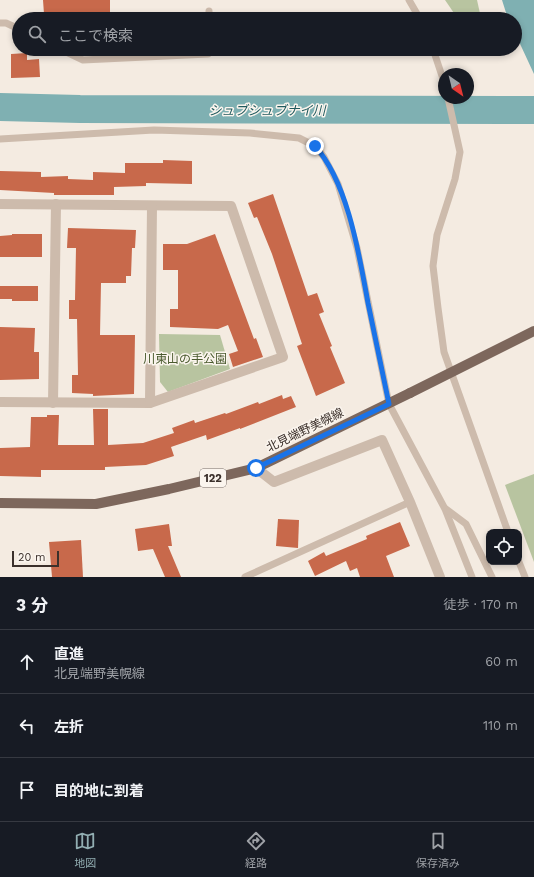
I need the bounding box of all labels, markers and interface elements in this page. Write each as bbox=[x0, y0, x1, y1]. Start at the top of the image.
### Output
search box bbox=[12, 12, 522, 56]
icon: search bbox=[26, 23, 48, 45]
text: ここで検索 bbox=[58, 27, 133, 45]
north arrow bbox=[438, 68, 474, 104]
water label: シュブシュブナイ川 bbox=[208, 103, 327, 118]
route end bbox=[306, 137, 324, 155]
park label: 川東山の手公園 bbox=[143, 352, 227, 366]
street label: 北見端野美幌線 bbox=[264, 405, 346, 455]
route start bbox=[247, 459, 265, 477]
road number: 122 bbox=[200, 469, 226, 487]
map controls bbox=[486, 529, 522, 565]
button: locate bbox=[486, 529, 522, 565]
scale bar bbox=[12, 549, 59, 568]
text: 20 m bbox=[18, 551, 46, 564]
text: 3 分 bbox=[16, 595, 48, 615]
text: 徒歩 · 170 m bbox=[443, 597, 518, 612]
text: 直進 bbox=[54, 645, 84, 663]
icon: ahead bbox=[16, 651, 38, 673]
text: 60 m bbox=[485, 654, 518, 669]
text: 北見端野美幌線 bbox=[54, 666, 145, 681]
icon: left bbox=[16, 715, 38, 737]
text: 左折 bbox=[54, 718, 84, 736]
text: 110 m bbox=[483, 718, 518, 733]
icon: arrive bbox=[16, 779, 38, 801]
text: 目的地に到着 bbox=[54, 782, 144, 800]
tab: 地図 bbox=[74, 830, 96, 870]
tab: 経路 bbox=[245, 830, 267, 870]
tab: 保存済み bbox=[416, 830, 460, 870]

